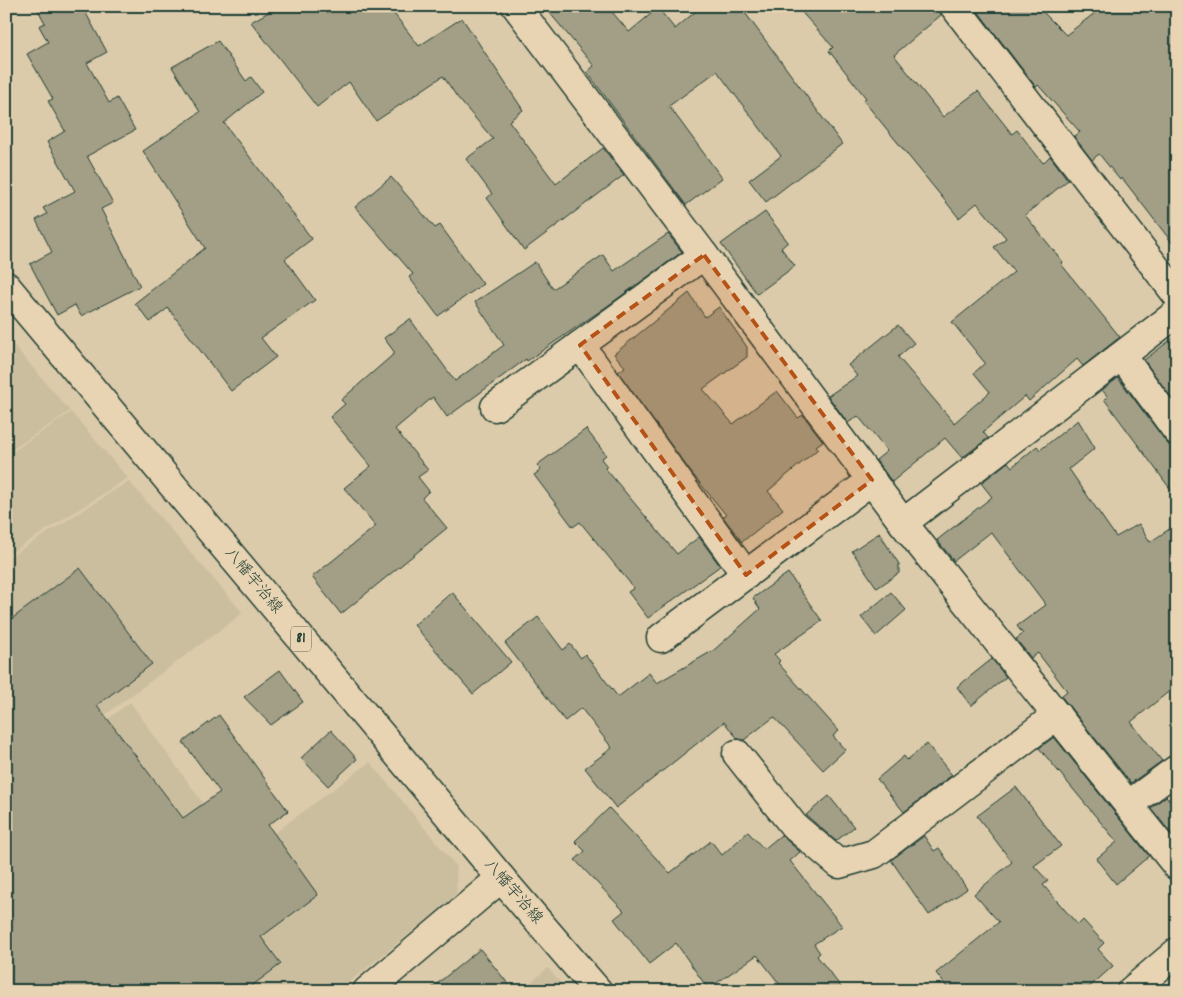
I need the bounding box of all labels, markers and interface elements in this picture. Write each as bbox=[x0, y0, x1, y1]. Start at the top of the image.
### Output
street label: 八幡宇治線 bbox=[218, 543, 288, 619]
road number: 81 bbox=[291, 626, 311, 652]
street label: 八幡宇治線 bbox=[478, 854, 548, 930]

